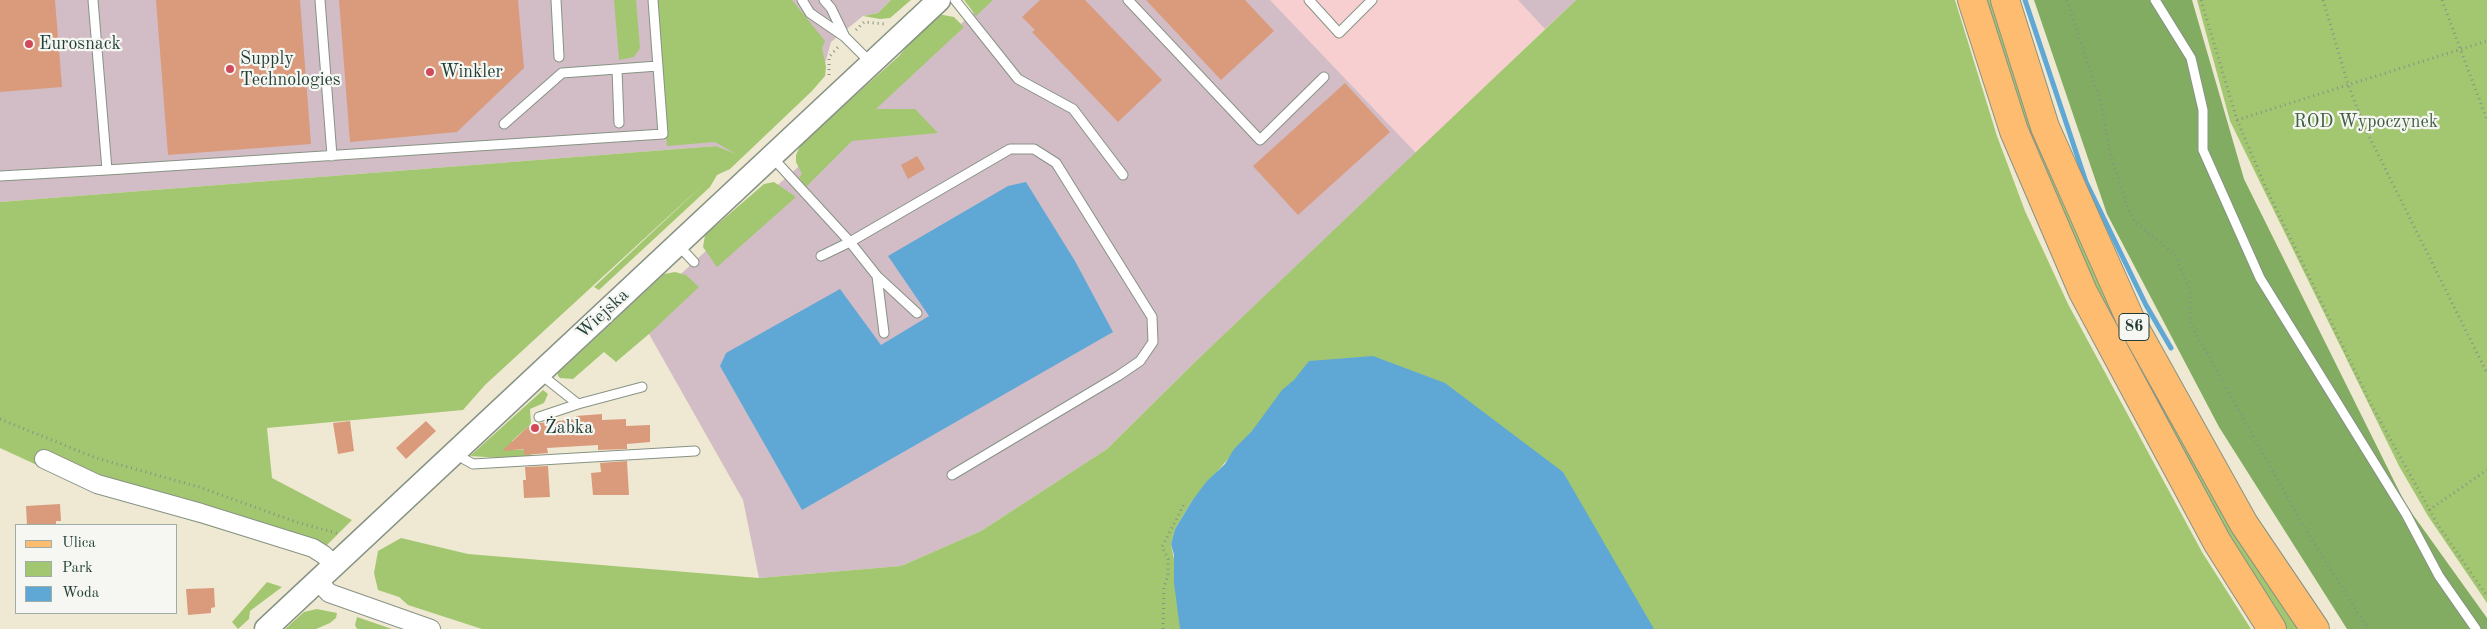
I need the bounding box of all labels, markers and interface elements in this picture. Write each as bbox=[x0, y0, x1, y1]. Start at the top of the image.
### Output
place label: Eurosnack bbox=[39, 33, 121, 55]
marker: Eurosnack bbox=[23, 38, 35, 50]
place label: Supply Technologies bbox=[240, 48, 341, 90]
place label: Winkler bbox=[440, 61, 503, 83]
marker: Supply Technologies bbox=[224, 63, 236, 75]
marker: Winkler bbox=[424, 66, 436, 78]
park label: ROD Wypoczynek bbox=[2294, 111, 2438, 133]
street label: Wiejska bbox=[572, 284, 634, 344]
road number: 86 bbox=[2119, 314, 2149, 341]
place label: Żabka bbox=[545, 417, 593, 439]
marker: Żabka bbox=[529, 422, 541, 434]
legend bbox=[15, 524, 178, 614]
text: Ulica bbox=[62, 536, 96, 551]
text: Park bbox=[62, 561, 93, 576]
text: Woda bbox=[62, 586, 99, 601]

